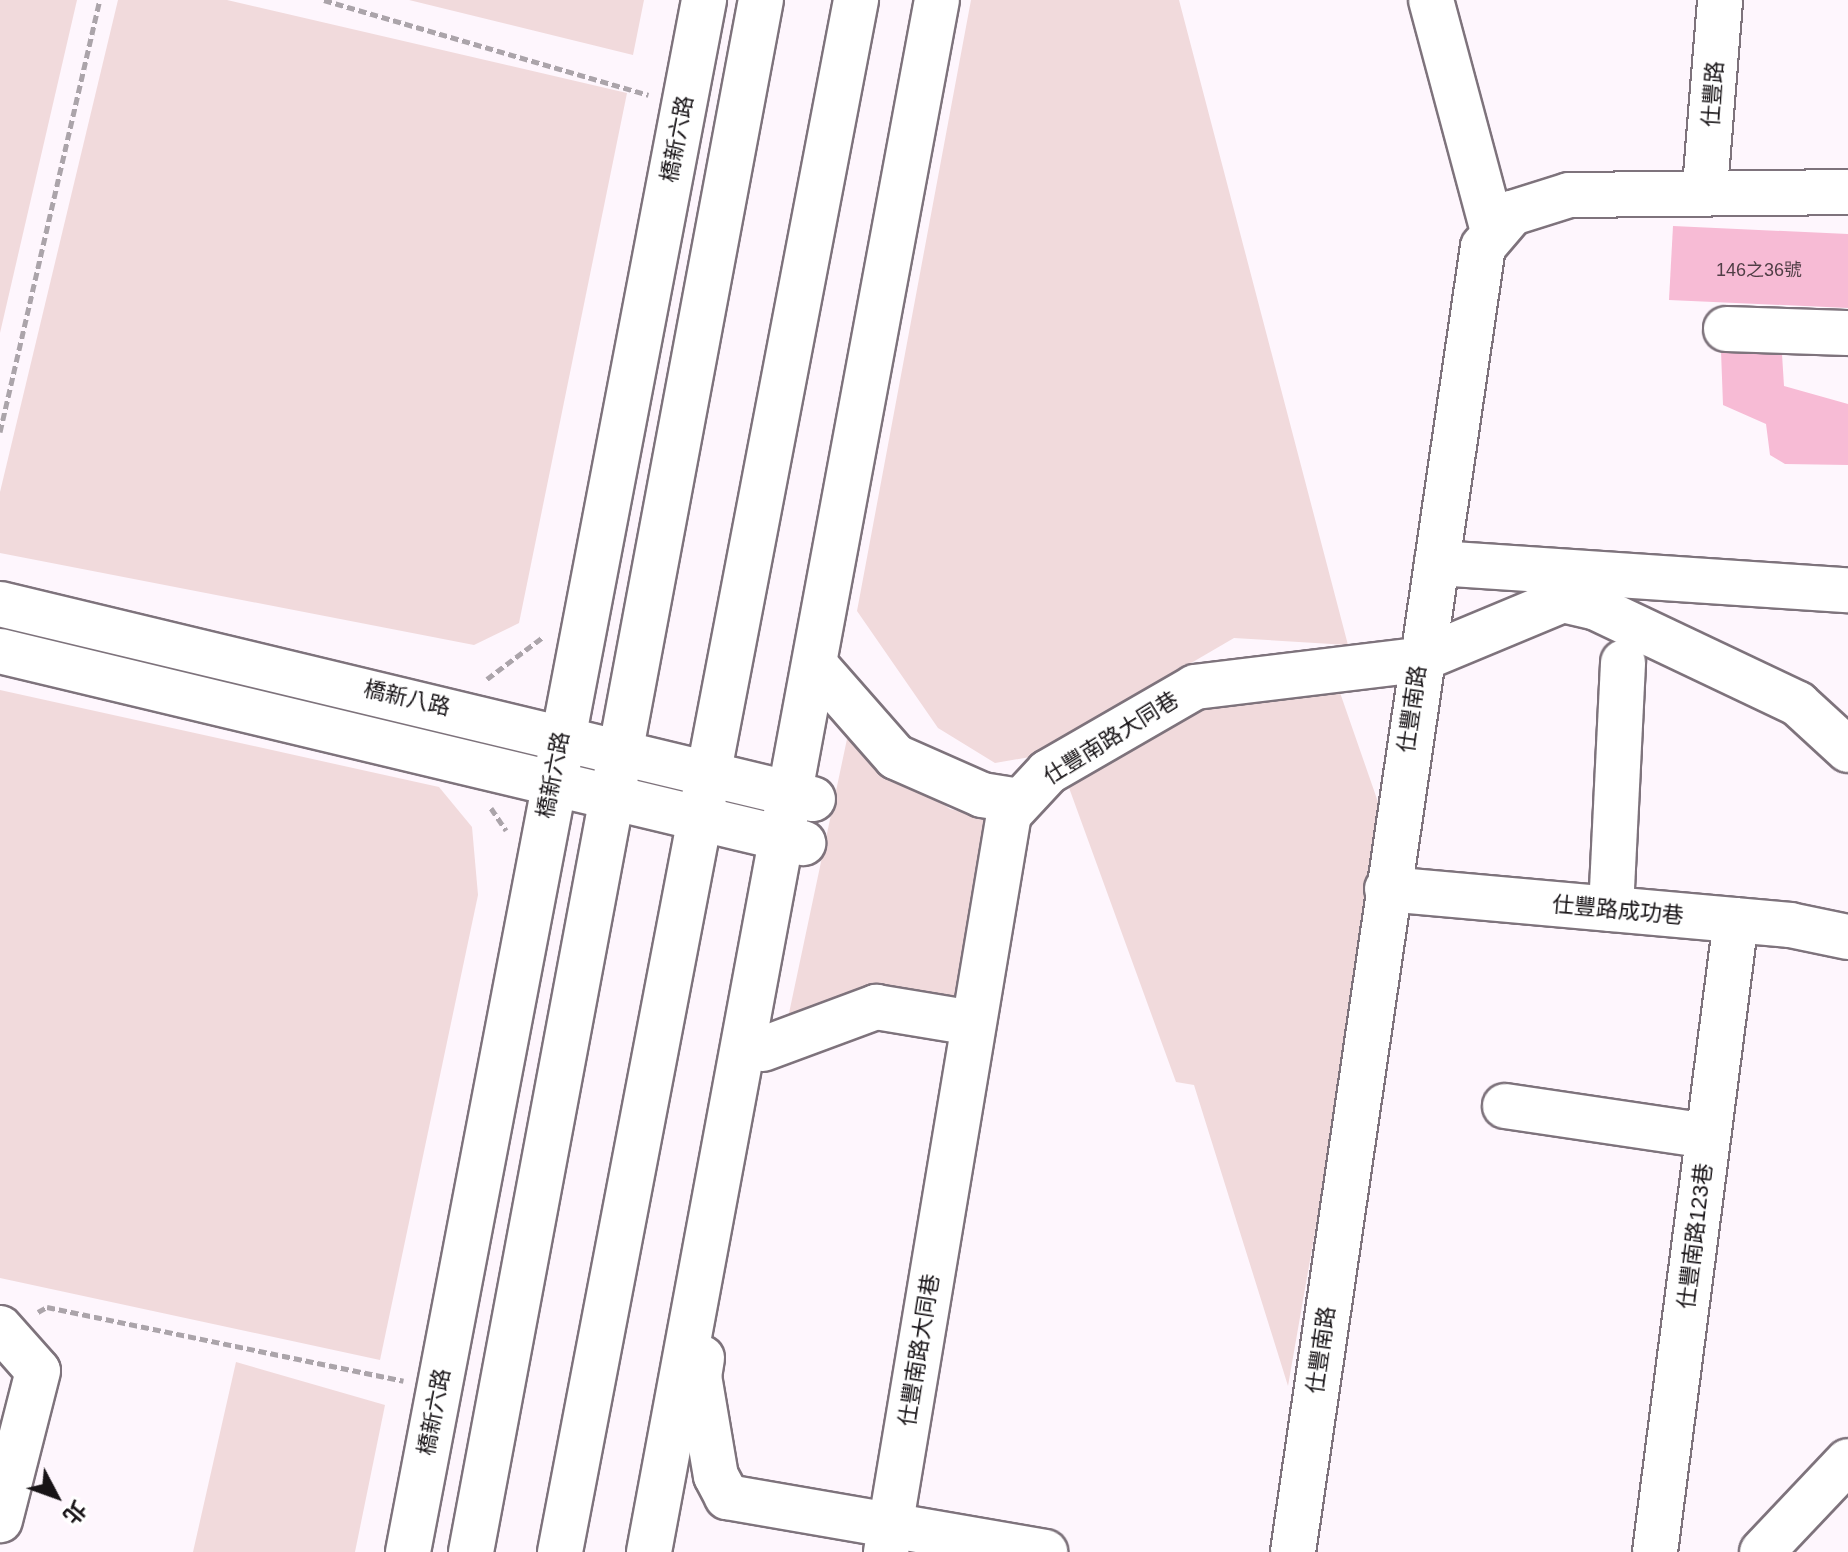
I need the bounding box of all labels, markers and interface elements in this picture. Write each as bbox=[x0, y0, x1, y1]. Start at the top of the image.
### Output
street label: 仕豐路 bbox=[1698, 60, 1728, 128]
street label: 橋新六路 bbox=[656, 93, 698, 185]
house number: 146之36號 bbox=[1716, 259, 1802, 281]
street label: 仕豐南路 bbox=[1393, 664, 1431, 754]
street label: 橋新八路 bbox=[361, 675, 453, 721]
street label: 仕豐南路大同巷 bbox=[1039, 686, 1183, 790]
street label: 橋新六路 bbox=[532, 729, 574, 821]
street label: 仕豐路成功巷 bbox=[1551, 891, 1685, 929]
street label: 仕豐南路123巷 bbox=[1673, 1162, 1717, 1310]
street label: 仕豐南路大同巷 bbox=[894, 1272, 944, 1428]
street label: 仕豐南路 bbox=[1302, 1305, 1340, 1395]
street label: 橋新六路 bbox=[413, 1366, 455, 1458]
north arrow bbox=[16, 1456, 96, 1536]
text: 北 bbox=[58, 1496, 91, 1529]

